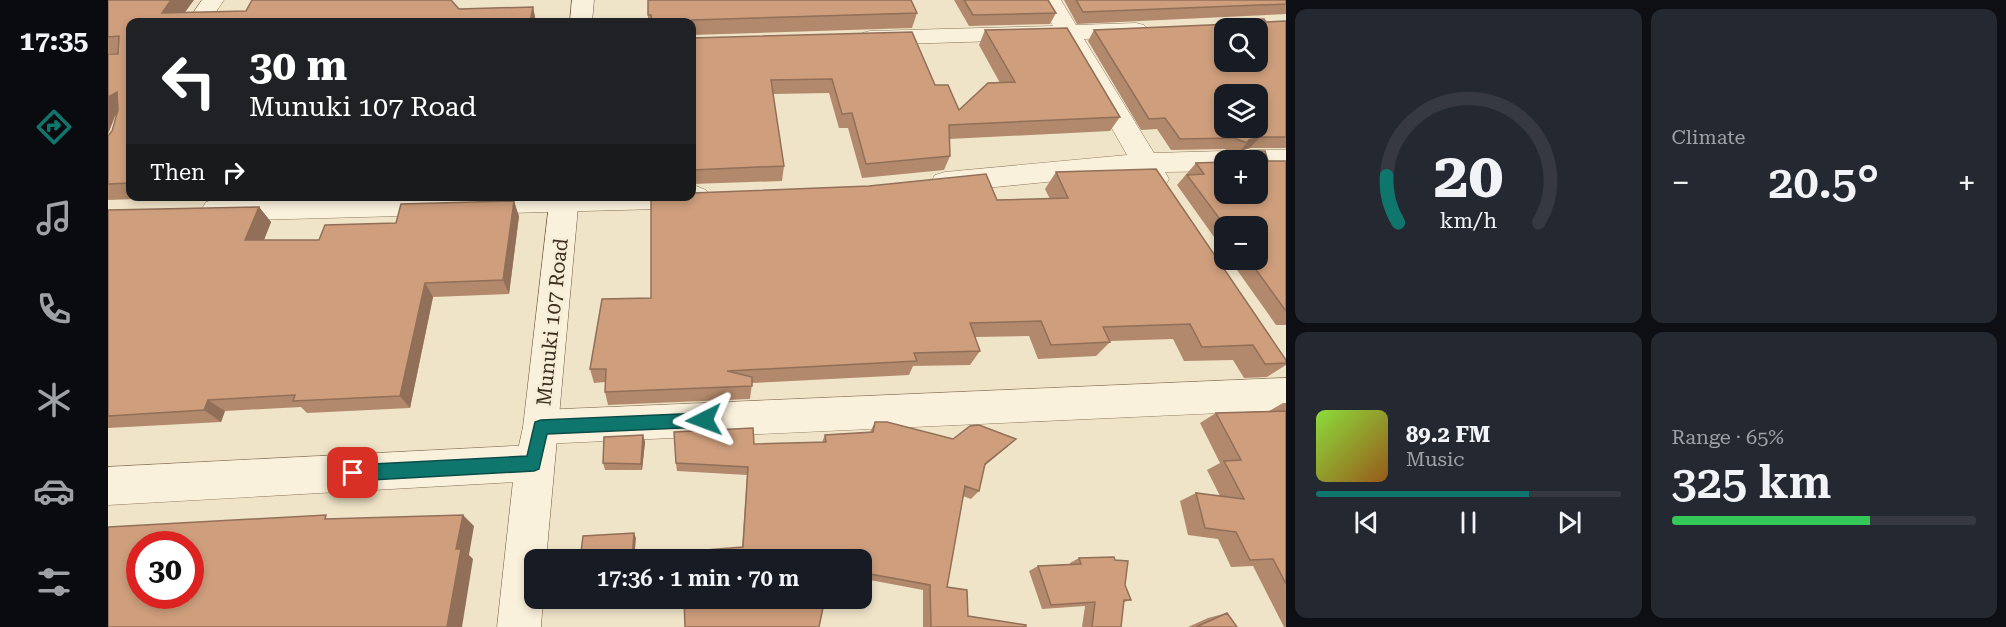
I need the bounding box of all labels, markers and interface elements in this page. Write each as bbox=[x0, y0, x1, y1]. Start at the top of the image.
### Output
map controls bbox=[1214, 18, 1268, 270]
button: search bbox=[1214, 18, 1268, 72]
text: 17:35 bbox=[20, 25, 88, 57]
text: 30 m bbox=[249, 41, 347, 90]
icon: left bbox=[150, 42, 228, 120]
button: layers bbox=[1214, 84, 1268, 138]
text: Munuki 107 Road bbox=[249, 91, 477, 123]
icon: directions bbox=[33, 106, 75, 148]
text: Climate bbox=[1672, 125, 1746, 149]
text: 20 bbox=[1433, 139, 1503, 212]
button: + bbox=[1214, 150, 1268, 204]
icon: right bbox=[217, 156, 250, 189]
text: 20.5° bbox=[1768, 156, 1879, 209]
text: Then bbox=[150, 160, 205, 185]
text: − bbox=[1672, 163, 1690, 202]
text: + bbox=[1958, 163, 1976, 202]
icon: music bbox=[33, 197, 75, 239]
text: km/h bbox=[1440, 208, 1497, 233]
button: − bbox=[1214, 216, 1268, 270]
street label: Munuki 107 Road bbox=[531, 237, 573, 407]
icon: phone bbox=[33, 288, 75, 330]
icon: climate bbox=[33, 379, 75, 421]
position arrow bbox=[672, 388, 736, 452]
text: 89.2 FM bbox=[1406, 422, 1490, 447]
text: Range · 65% bbox=[1672, 425, 1784, 449]
pin bbox=[327, 447, 378, 498]
text: Music bbox=[1406, 447, 1465, 471]
icon: arrive bbox=[336, 456, 369, 489]
text: 325 km bbox=[1672, 456, 1831, 509]
icon: car bbox=[33, 470, 75, 512]
icon: previous bbox=[1350, 506, 1383, 539]
icon: pause bbox=[1452, 506, 1485, 539]
icon: next bbox=[1553, 506, 1586, 539]
speed limit sign: 30 bbox=[126, 531, 204, 609]
icon: filters bbox=[33, 561, 75, 603]
text: 17:36 · 1 min · 70 m bbox=[597, 566, 799, 591]

